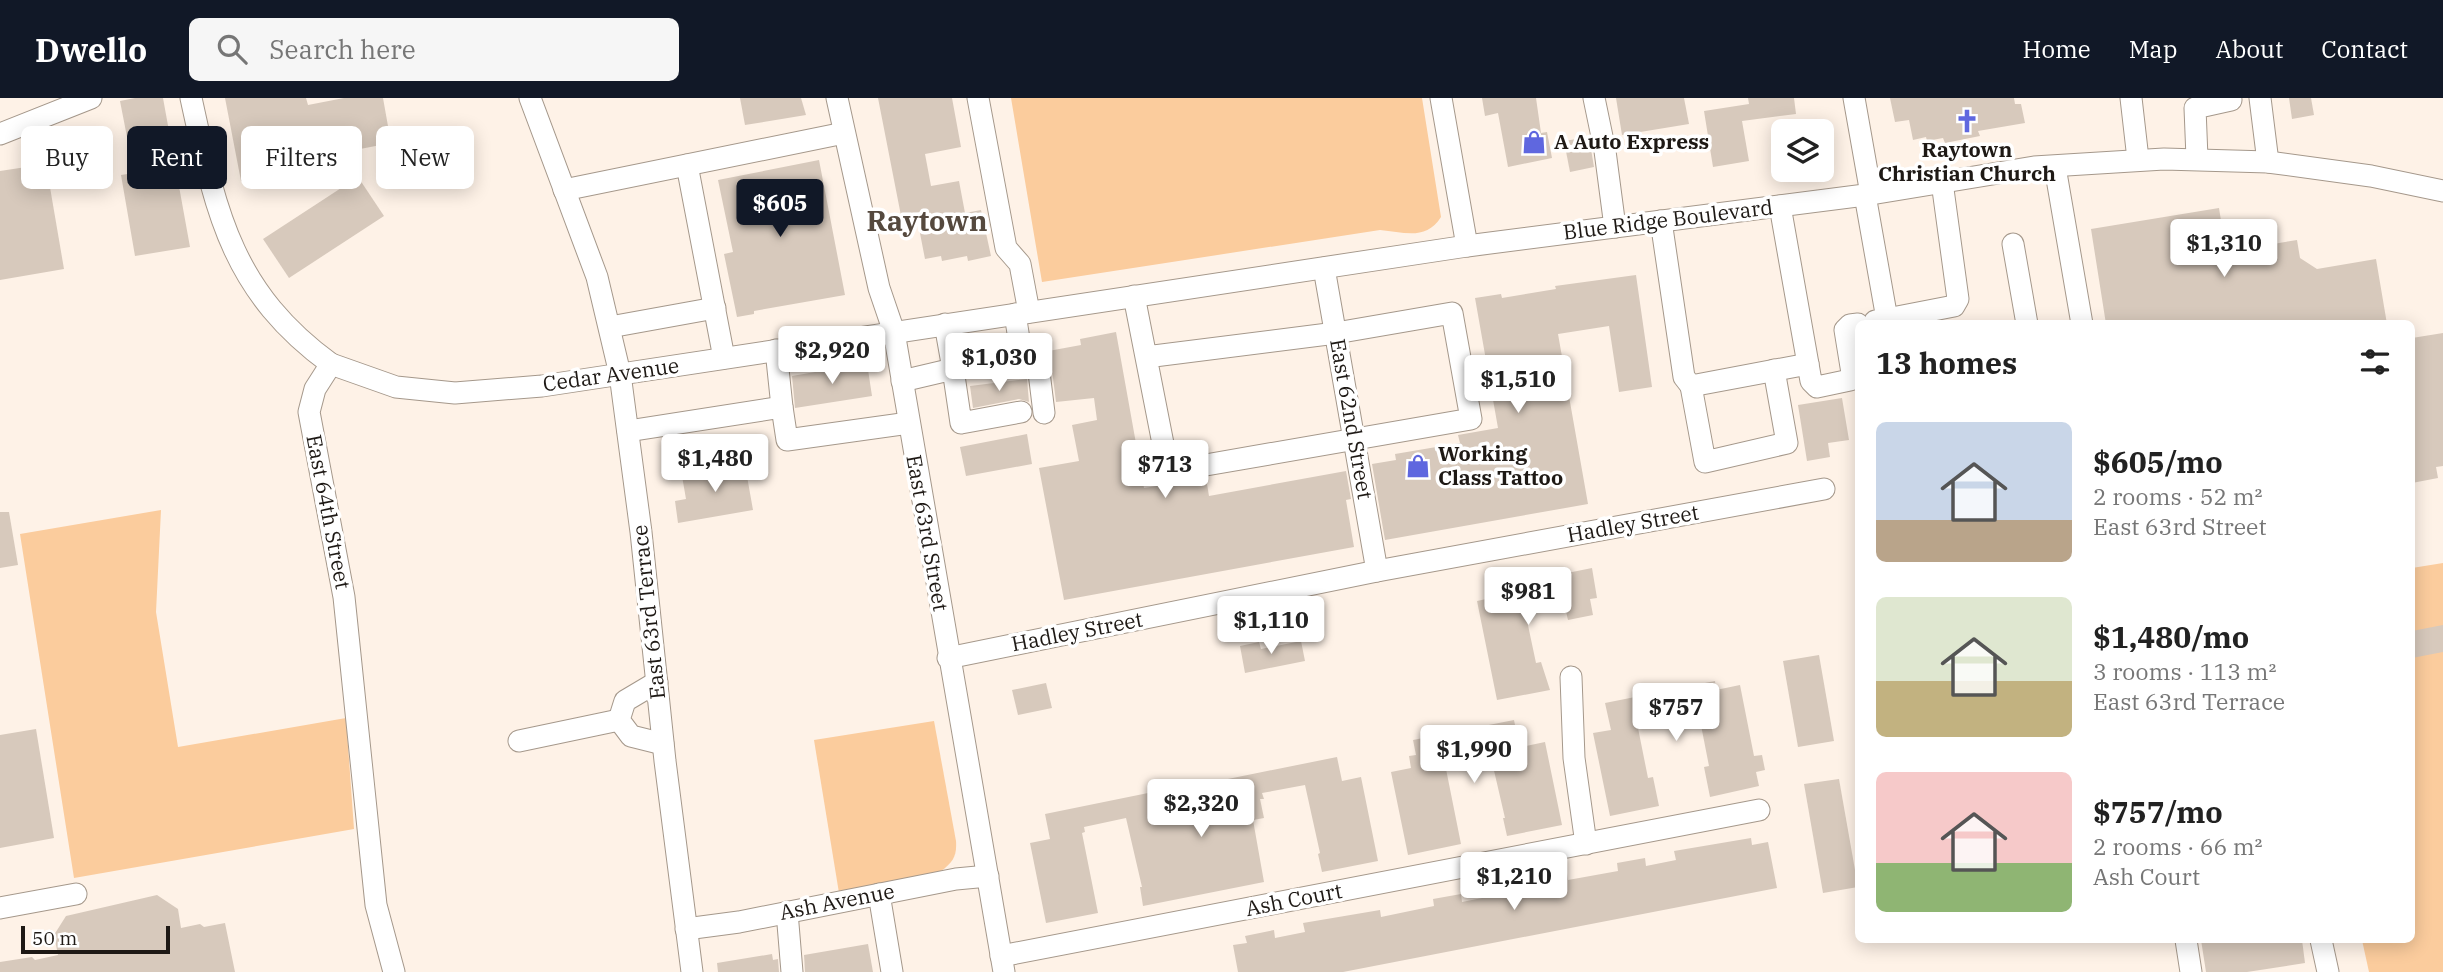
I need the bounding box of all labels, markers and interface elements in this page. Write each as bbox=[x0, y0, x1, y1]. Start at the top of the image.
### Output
search box bbox=[189, 18, 679, 81]
text: Dwello bbox=[35, 28, 147, 71]
icon: search bbox=[213, 30, 251, 68]
text: Search here bbox=[269, 32, 416, 66]
text: Home bbox=[2023, 33, 2091, 65]
text: Map bbox=[2129, 33, 2177, 65]
text: About bbox=[2215, 33, 2283, 65]
text: Contact bbox=[2321, 33, 2408, 65]
church icon: Raytown Christian Church bbox=[1953, 107, 1981, 135]
map controls bbox=[1771, 119, 1834, 182]
button: layers bbox=[1771, 119, 1834, 182]
chip: Buy bbox=[21, 126, 113, 189]
chip: Rent bbox=[127, 126, 227, 189]
chip: Filters bbox=[241, 126, 362, 189]
chip: New bbox=[376, 126, 474, 189]
place label: A Auto Express bbox=[1554, 127, 1709, 155]
shop icon: A Auto Express bbox=[1520, 128, 1548, 156]
place label: Raytown Christian Church bbox=[1878, 135, 2056, 187]
pin: $605 bbox=[739, 180, 821, 239]
text: $605 bbox=[752, 187, 808, 217]
street label: Blue Ridge Boulevard bbox=[1561, 192, 1775, 246]
district label: Raytown bbox=[866, 202, 988, 239]
pin: $1,310 bbox=[2167, 220, 2281, 279]
text: $1,310 bbox=[2186, 227, 2262, 257]
pin: $2,920 bbox=[775, 327, 889, 386]
text: $2,920 bbox=[794, 334, 870, 364]
pin: $1,030 bbox=[942, 334, 1056, 393]
street label: East 62nd Street bbox=[1324, 336, 1380, 501]
text: $1,030 bbox=[961, 341, 1037, 371]
text: 13 homes bbox=[1876, 343, 2017, 382]
icon: filters bbox=[2356, 343, 2394, 381]
street label: Cedar Avenue bbox=[541, 351, 681, 397]
pin: $1,510 bbox=[1461, 356, 1575, 415]
text: $1,510 bbox=[1480, 363, 1556, 393]
street label: East 64th Street bbox=[300, 432, 358, 591]
pin: $1,480 bbox=[658, 434, 772, 494]
place label: Working Class Tattoo bbox=[1438, 439, 1563, 491]
pin: $713 bbox=[1124, 440, 1206, 500]
text: $1,480 bbox=[677, 442, 753, 472]
text: $605/mo bbox=[2093, 442, 2223, 481]
text: $713 bbox=[1137, 448, 1193, 478]
icon: home bbox=[1932, 450, 2016, 534]
street label: East 63rd Street bbox=[900, 452, 956, 613]
shop icon: Working Class Tattoo bbox=[1404, 452, 1432, 480]
text: 2 rooms · 52 m² bbox=[2093, 481, 2263, 511]
street label: Hadley Street bbox=[1565, 498, 1701, 548]
text: East 63rd Street bbox=[2093, 511, 2267, 541]
street label: East 63rd Terrace bbox=[625, 523, 671, 701]
pin: $981 bbox=[1487, 568, 1569, 627]
text: $981 bbox=[1500, 575, 1556, 605]
pin: $1,110 bbox=[1214, 596, 1328, 656]
text: $1,110 bbox=[1233, 604, 1309, 634]
street label: Hadley Street bbox=[1009, 605, 1145, 657]
text: $1,480/mo bbox=[2093, 617, 2249, 656]
icon: home bbox=[1932, 625, 2016, 709]
text: 3 rooms · 113 m² bbox=[2093, 656, 2276, 686]
pin: $757 bbox=[1635, 684, 1717, 743]
text: East 63rd Terrace bbox=[2093, 686, 2285, 716]
text: $757 bbox=[1648, 691, 1704, 721]
pin: $1,990 bbox=[1417, 726, 1531, 785]
text: $1,990 bbox=[1436, 733, 1512, 763]
pin: $2,320 bbox=[1144, 780, 1258, 839]
text: $2,320 bbox=[1163, 787, 1239, 817]
text: $757/mo bbox=[2093, 792, 2223, 831]
icon: home bbox=[1932, 800, 2016, 884]
text: 2 rooms · 66 m² bbox=[2093, 831, 2263, 861]
pin: $1,210 bbox=[1457, 852, 1571, 912]
text: $1,210 bbox=[1476, 860, 1552, 890]
text: Ash Court bbox=[2093, 861, 2200, 891]
street label: Ash Avenue bbox=[777, 876, 897, 926]
street label: Ash Court bbox=[1243, 876, 1344, 922]
scale bar bbox=[21, 923, 170, 955]
text: 50 m bbox=[32, 926, 77, 950]

